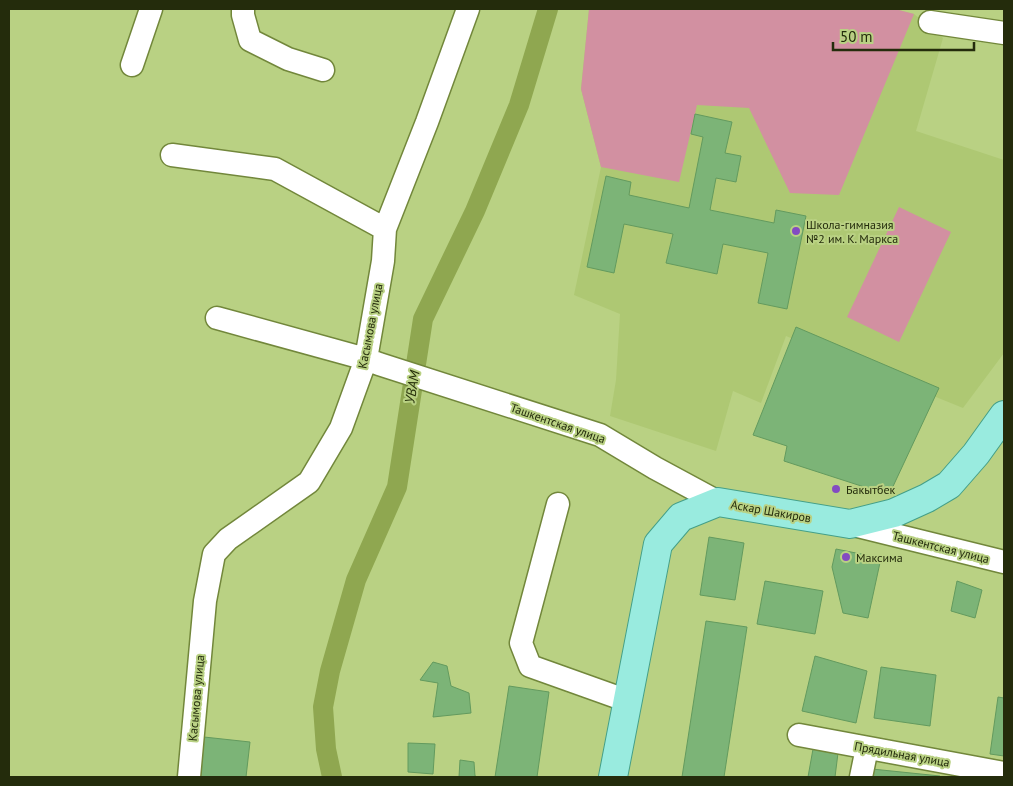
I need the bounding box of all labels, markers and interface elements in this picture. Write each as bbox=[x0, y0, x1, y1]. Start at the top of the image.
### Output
scale bar bbox=[833, 20, 974, 52]
text: 50 m bbox=[840, 27, 873, 46]
place label: Школа-гимназия №2 им. К. Маркса bbox=[806, 217, 898, 246]
marker: Школа-гимназия №2 им. К. Маркса bbox=[790, 225, 802, 237]
street label: Касымова улица bbox=[354, 282, 386, 370]
water label: УВАМ bbox=[400, 369, 424, 405]
street label: Ташкентская улица bbox=[509, 400, 607, 446]
place label: Бакытбек bbox=[846, 482, 896, 497]
marker: Бакытбек bbox=[830, 483, 842, 495]
street label: Аскар Шакиров bbox=[730, 497, 812, 525]
street label: Ташкентская улица bbox=[891, 528, 991, 566]
place label: Максима bbox=[856, 550, 903, 565]
marker: Максима bbox=[840, 551, 852, 563]
street label: Касымова улица bbox=[185, 654, 207, 742]
street label: Прядильная улица bbox=[853, 738, 951, 770]

